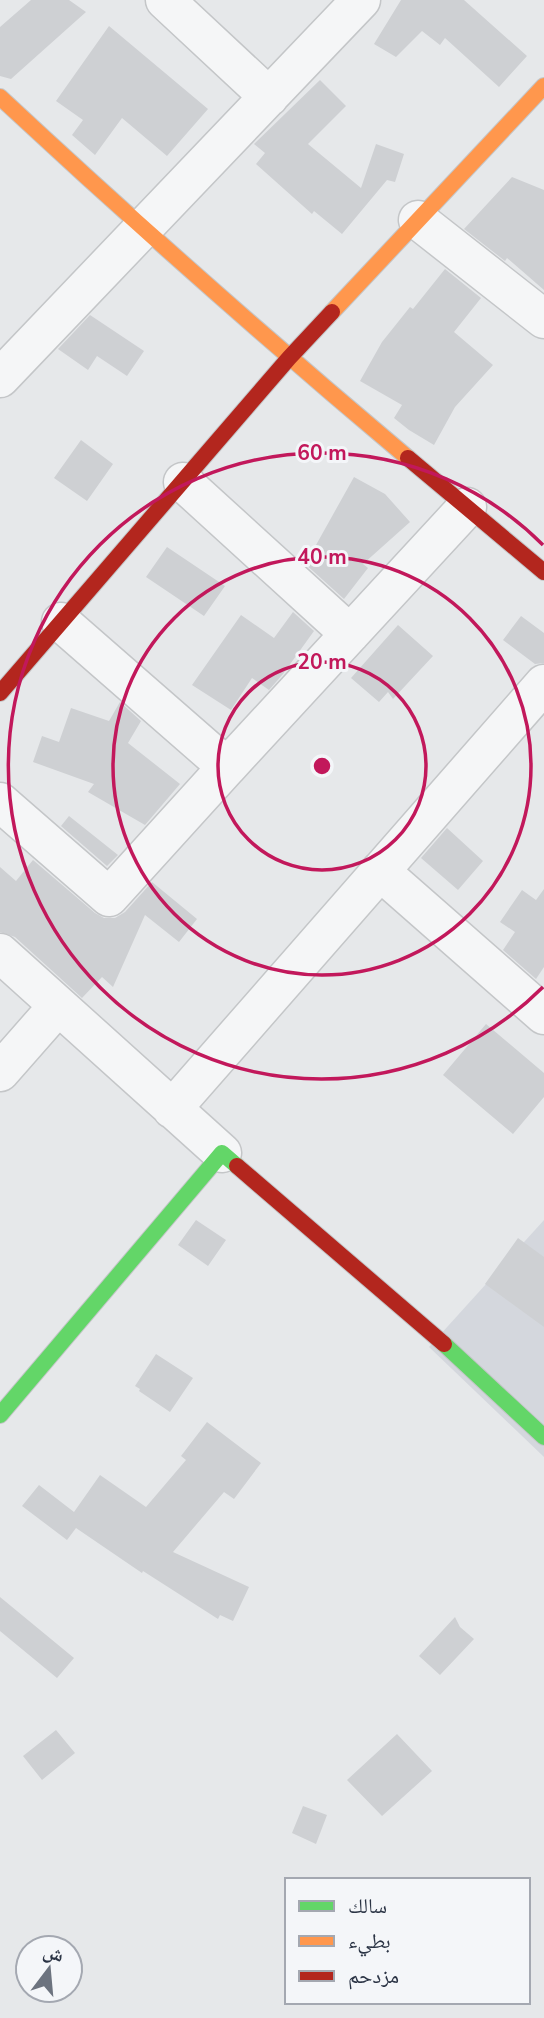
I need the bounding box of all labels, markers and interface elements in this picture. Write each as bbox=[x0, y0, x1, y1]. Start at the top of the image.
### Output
text: 60 m bbox=[297, 439, 347, 467]
text: 40 m bbox=[297, 543, 347, 571]
text: 20 m bbox=[297, 648, 347, 676]
centre of rings bbox=[310, 754, 334, 778]
legend bbox=[285, 1878, 530, 2004]
text: سالك bbox=[348, 1892, 387, 1920]
text: بطيء bbox=[348, 1927, 391, 1957]
north arrow bbox=[14, 1934, 84, 2004]
text: ش bbox=[40, 1938, 67, 1969]
text: مزدحم bbox=[348, 1962, 399, 1990]

